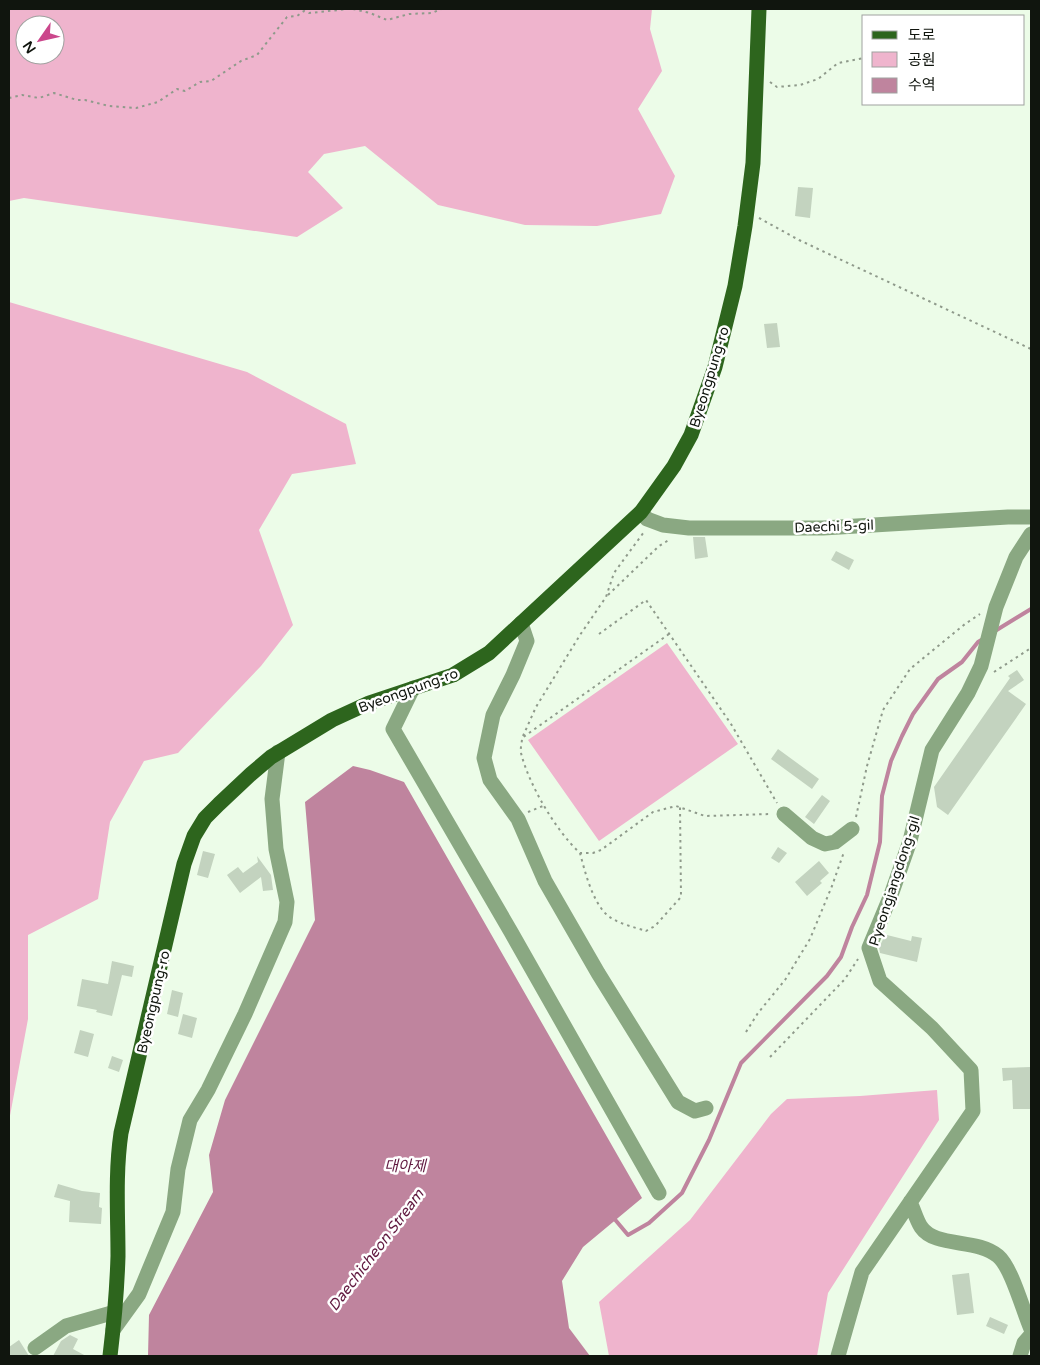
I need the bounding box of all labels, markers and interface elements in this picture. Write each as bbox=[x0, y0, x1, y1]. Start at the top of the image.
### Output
north arrow bbox=[15, 15, 65, 65]
legend bbox=[862, 15, 1025, 105]
text: 도로 bbox=[908, 26, 936, 44]
text: N bbox=[19, 38, 40, 56]
text: 공원 bbox=[908, 51, 936, 69]
text: 수역 bbox=[908, 76, 936, 94]
street label: Byeongpung-ro bbox=[686, 325, 733, 430]
street label: Daechi 5-gil bbox=[794, 517, 874, 536]
street label: Byeongpung-ro bbox=[356, 665, 460, 716]
street label: Pyeongjangdong-gil bbox=[865, 814, 924, 948]
street label: Byeongpung-ro bbox=[133, 949, 174, 1055]
water label: 대아제 bbox=[384, 1157, 428, 1175]
water label: Daechicheon Stream bbox=[324, 1185, 428, 1314]

